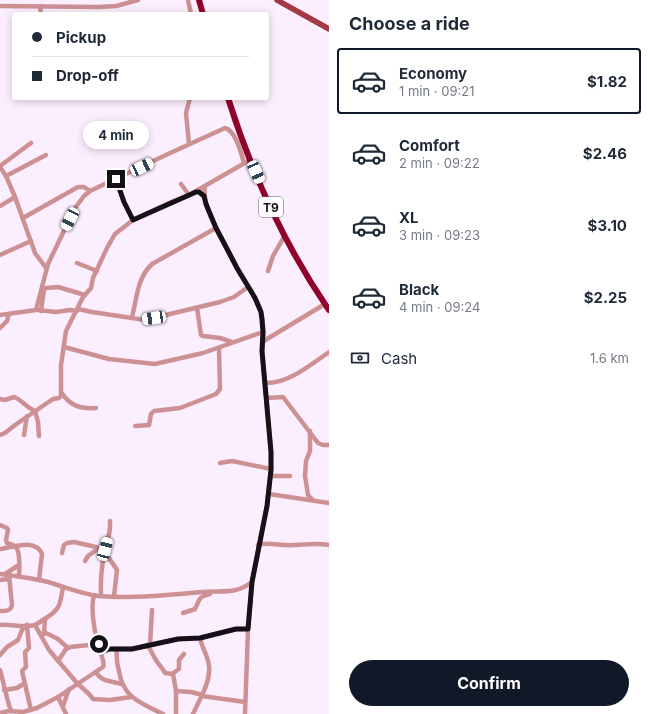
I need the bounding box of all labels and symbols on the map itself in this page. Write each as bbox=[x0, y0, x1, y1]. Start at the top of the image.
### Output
callout: 4 min bbox=[83, 121, 149, 149]
car bbox=[129, 156, 155, 178]
car bbox=[246, 159, 266, 185]
route end bbox=[107, 170, 125, 188]
road number: T9 bbox=[259, 197, 283, 217]
car bbox=[59, 206, 81, 232]
car bbox=[141, 310, 167, 326]
car bbox=[96, 536, 114, 562]
route start bbox=[90, 635, 108, 653]

